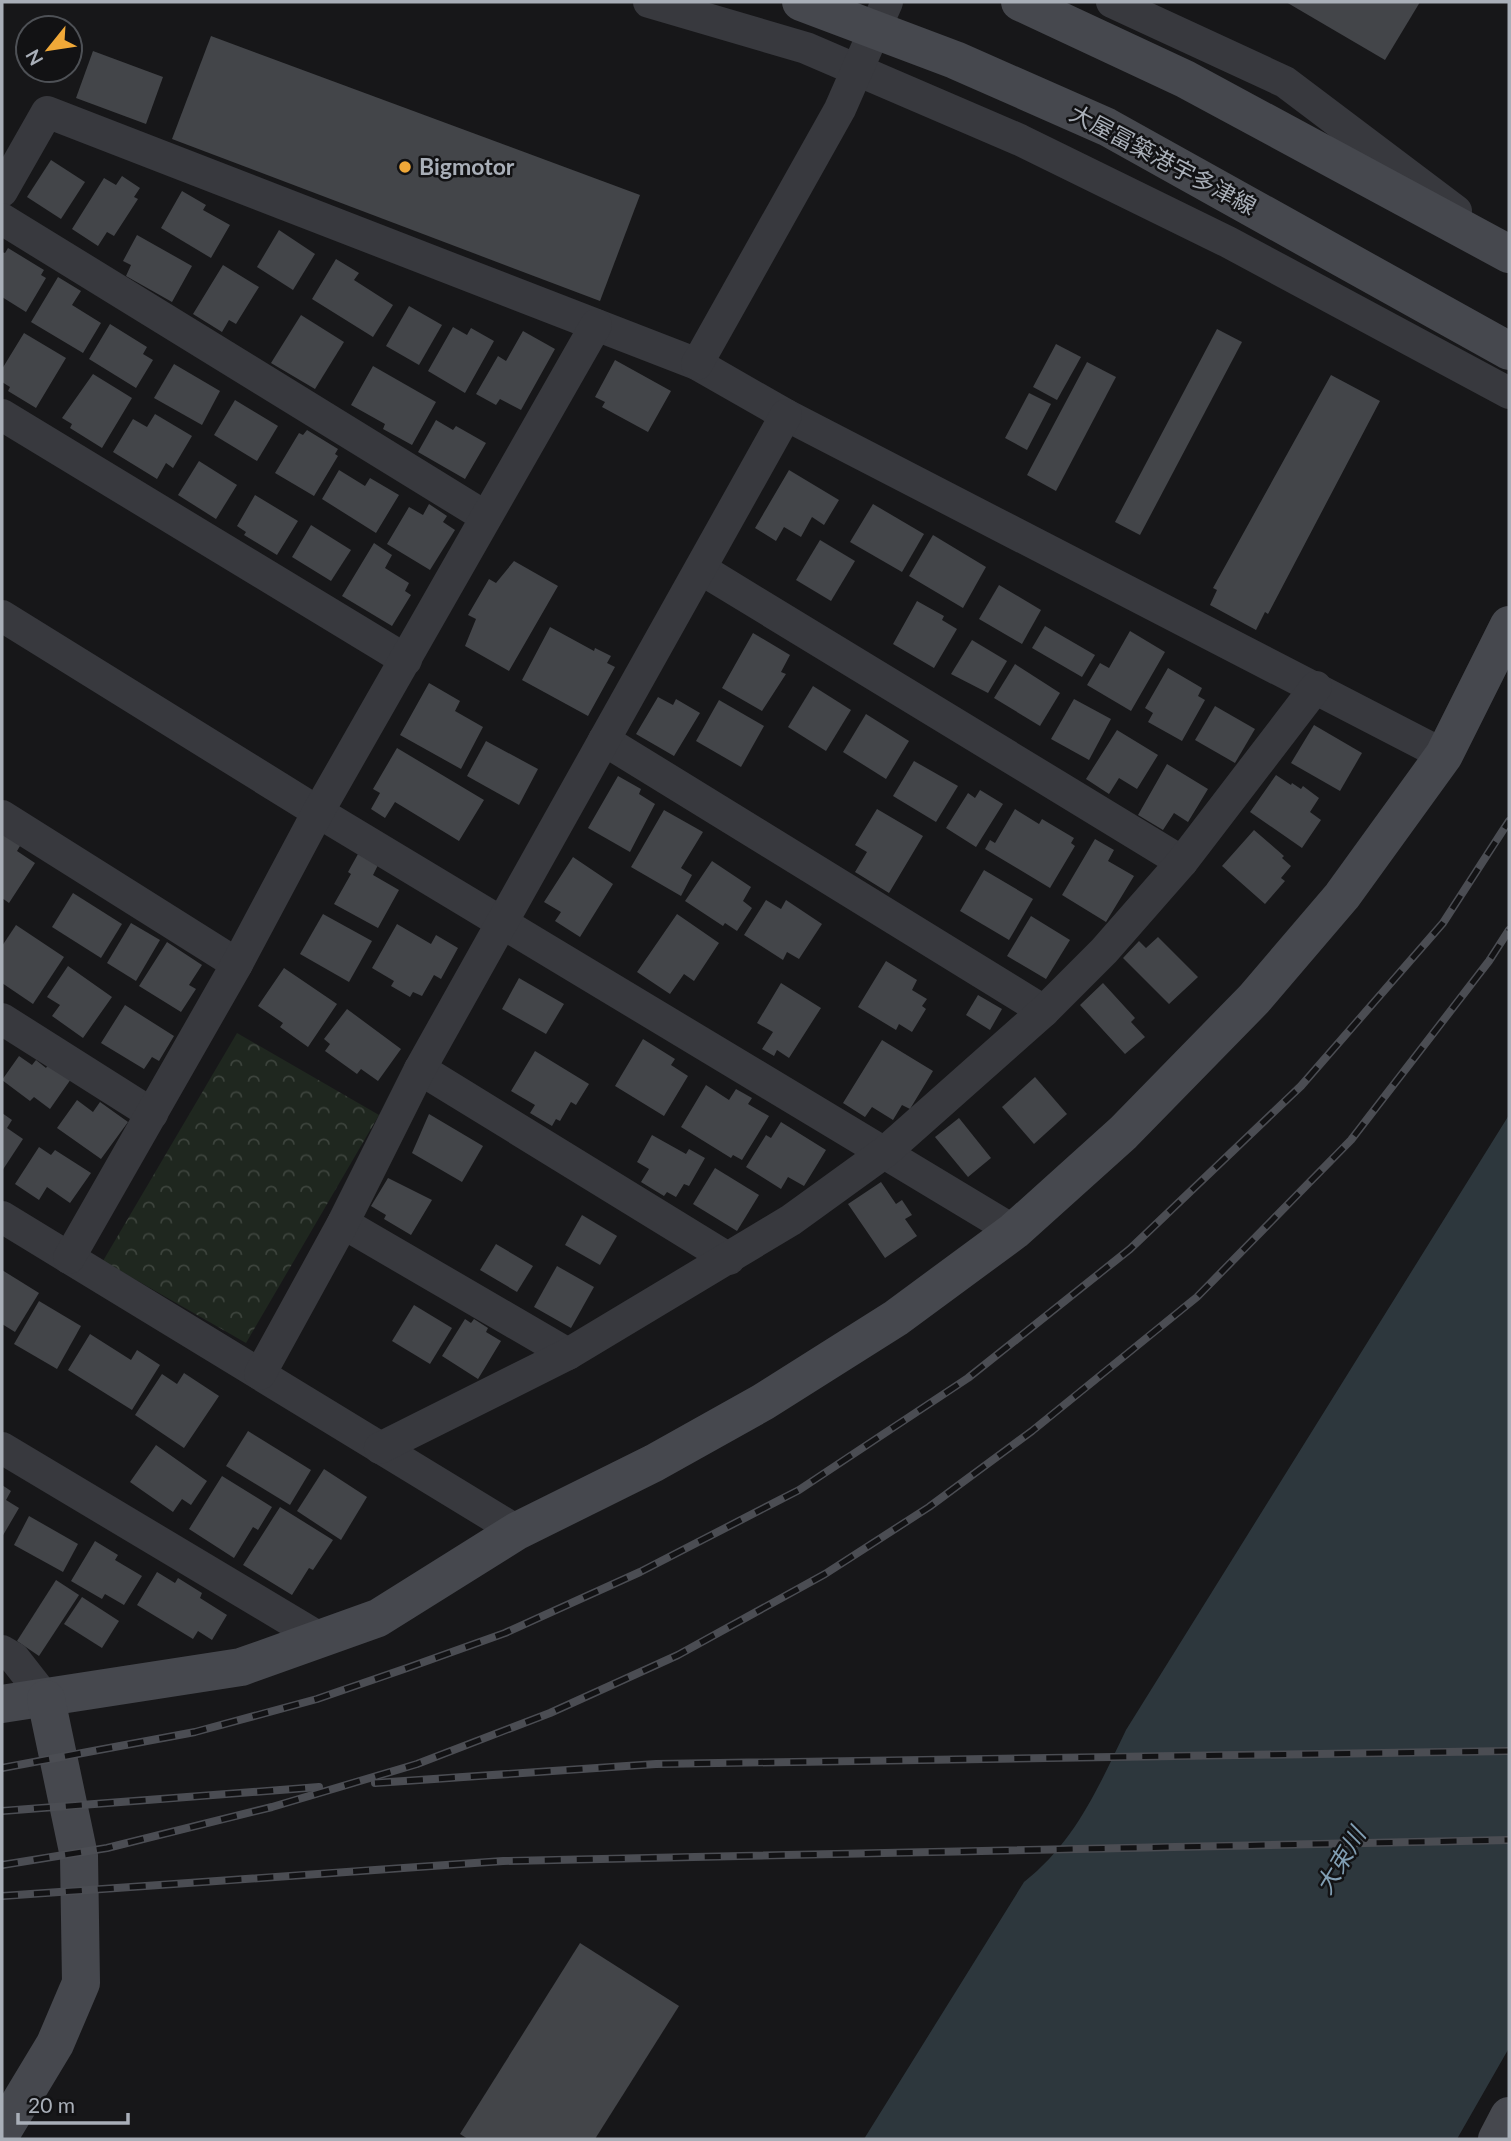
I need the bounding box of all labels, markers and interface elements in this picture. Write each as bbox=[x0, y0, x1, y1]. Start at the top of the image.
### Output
north arrow bbox=[14, 14, 84, 84]
text: N bbox=[20, 46, 47, 70]
street label: 大屋冨築港宇多津線 bbox=[1066, 98, 1261, 220]
place label: Bigmotor bbox=[419, 152, 515, 180]
marker: Bigmotor bbox=[397, 159, 413, 175]
water label: 大束川 bbox=[1309, 1819, 1372, 1899]
scale bar bbox=[18, 2082, 128, 2126]
text: 20 m bbox=[28, 2092, 75, 2117]

